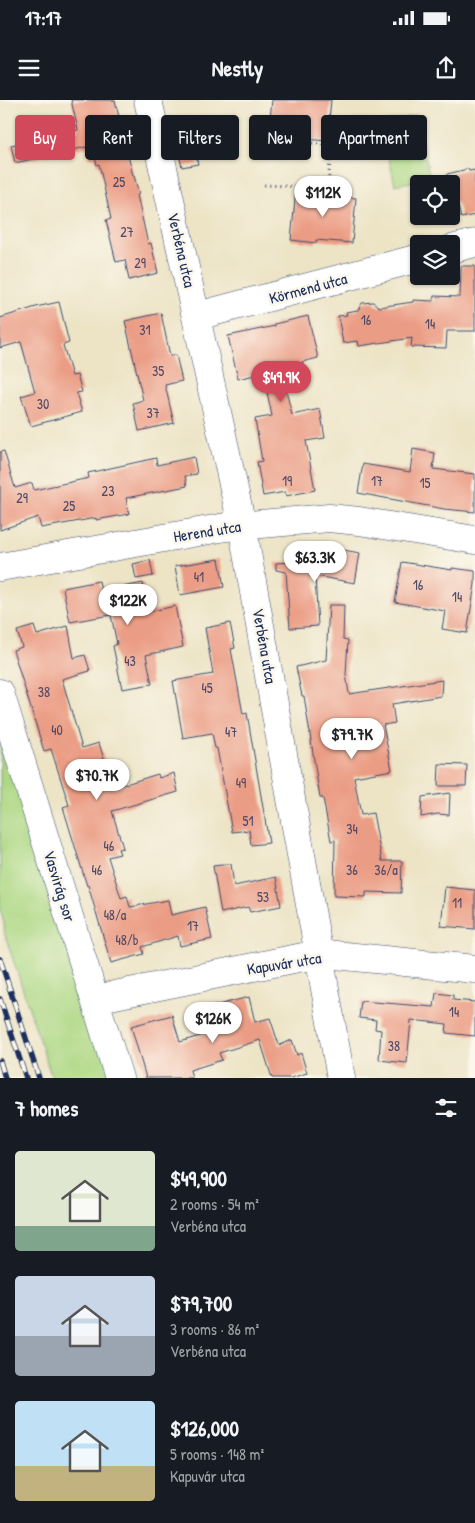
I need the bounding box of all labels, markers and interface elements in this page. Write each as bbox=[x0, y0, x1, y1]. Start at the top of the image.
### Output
text: 17:17 bbox=[25, 5, 62, 31]
text: Nestly bbox=[212, 53, 263, 83]
icon: menu bbox=[15, 54, 43, 82]
icon: share bbox=[432, 54, 460, 82]
chip: Buy bbox=[15, 115, 75, 160]
chip: Rent bbox=[85, 115, 151, 160]
chip: Filters bbox=[161, 115, 239, 160]
chip: New bbox=[249, 115, 311, 160]
chip: Apartment bbox=[321, 115, 427, 160]
house number: 25 bbox=[113, 172, 125, 191]
map controls bbox=[410, 175, 460, 285]
button: locate bbox=[410, 175, 460, 225]
pin: $112K bbox=[288, 176, 358, 218]
text: $112K bbox=[305, 181, 341, 203]
street label: Verbéna utca bbox=[163, 210, 201, 290]
house number: 27 bbox=[120, 222, 134, 241]
button: layers bbox=[410, 235, 460, 285]
house number: 29 bbox=[134, 253, 146, 272]
street label: Körmend utca bbox=[267, 267, 349, 309]
house number: 16 bbox=[361, 310, 372, 329]
house number: 14 bbox=[425, 314, 435, 333]
house number: 31 bbox=[139, 320, 151, 339]
pin: $49.9K bbox=[240, 360, 322, 403]
house number: 35 bbox=[152, 361, 164, 380]
text: $49.9K bbox=[262, 366, 300, 388]
house number: 30 bbox=[37, 394, 49, 413]
house number: 37 bbox=[146, 403, 160, 422]
house number: 19 bbox=[282, 471, 292, 490]
house number: 17 bbox=[371, 471, 383, 490]
house number: 15 bbox=[419, 473, 431, 492]
house number: 23 bbox=[102, 481, 114, 500]
house number: 29 bbox=[16, 488, 28, 507]
house number: 25 bbox=[63, 496, 75, 515]
street label: Herend utca bbox=[172, 515, 242, 547]
pin: $63.3K bbox=[274, 540, 356, 583]
text: $63.3K bbox=[295, 546, 335, 568]
house number: 41 bbox=[194, 567, 204, 586]
house number: 16 bbox=[413, 575, 424, 594]
pin: $122K bbox=[93, 584, 163, 626]
house number: 14 bbox=[452, 587, 462, 606]
text: $122K bbox=[109, 589, 147, 611]
street label: Verbéna utca bbox=[248, 607, 282, 685]
house number: 43 bbox=[124, 651, 136, 670]
house number: 45 bbox=[201, 678, 213, 697]
house number: 38 bbox=[38, 682, 50, 701]
pin: $79.7K bbox=[311, 718, 393, 760]
house number: 40 bbox=[51, 720, 63, 739]
house number: 47 bbox=[225, 722, 237, 741]
text: $79.7K bbox=[331, 723, 373, 745]
pin: $70.7K bbox=[56, 758, 138, 801]
text: $70.7K bbox=[76, 764, 118, 786]
house number: 49 bbox=[236, 773, 246, 792]
house number: 51 bbox=[242, 811, 254, 830]
house number: 34 bbox=[346, 819, 358, 838]
house number: 46 bbox=[104, 836, 115, 855]
street label: Vasvirág sor bbox=[39, 848, 81, 924]
house number: 46 bbox=[92, 860, 103, 879]
house number: 36 bbox=[346, 860, 358, 879]
house number: 36/a bbox=[374, 860, 398, 879]
house number: 53 bbox=[257, 887, 269, 906]
house number: 11 bbox=[452, 893, 462, 912]
house number: 48/a bbox=[104, 905, 127, 924]
house number: 17 bbox=[187, 916, 199, 935]
house number: 48/b bbox=[115, 930, 139, 949]
street label: Kapuvár utca bbox=[245, 946, 323, 980]
pin: $126K bbox=[178, 1002, 248, 1044]
house number: 14 bbox=[449, 1002, 459, 1021]
text: $126K bbox=[195, 1007, 231, 1029]
house number: 38 bbox=[388, 1036, 400, 1055]
text: 7 homes bbox=[15, 1094, 78, 1123]
icon: filters bbox=[432, 1094, 460, 1122]
text: $49,900 bbox=[170, 1164, 227, 1193]
icon: home bbox=[55, 1171, 115, 1231]
text: 2 rooms · 54 m² bbox=[170, 1193, 259, 1215]
text: Verbéna utca bbox=[170, 1215, 246, 1237]
text: $79,700 bbox=[170, 1289, 232, 1318]
icon: home bbox=[55, 1296, 115, 1356]
text: 3 rooms · 86 m² bbox=[170, 1318, 259, 1340]
text: Verbéna utca bbox=[170, 1340, 246, 1362]
text: $126,000 bbox=[170, 1414, 239, 1443]
icon: home bbox=[55, 1421, 115, 1481]
text: 5 rooms · 148 m² bbox=[170, 1443, 264, 1465]
text: Kapuvár utca bbox=[170, 1465, 245, 1487]

